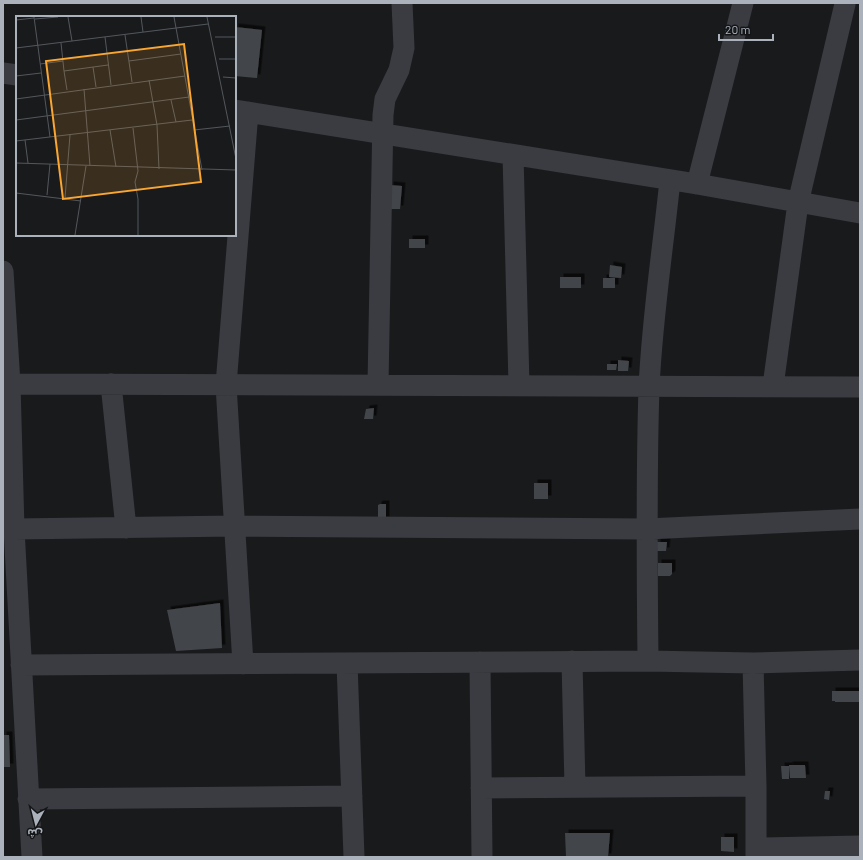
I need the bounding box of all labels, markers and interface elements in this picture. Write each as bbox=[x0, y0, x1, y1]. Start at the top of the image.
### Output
inset map bbox=[16, 16, 236, 236]
scale bar bbox=[719, 16, 773, 42]
text: 20 m bbox=[725, 22, 751, 36]
north arrow bbox=[16, 804, 56, 844]
text: ش bbox=[26, 826, 43, 842]

